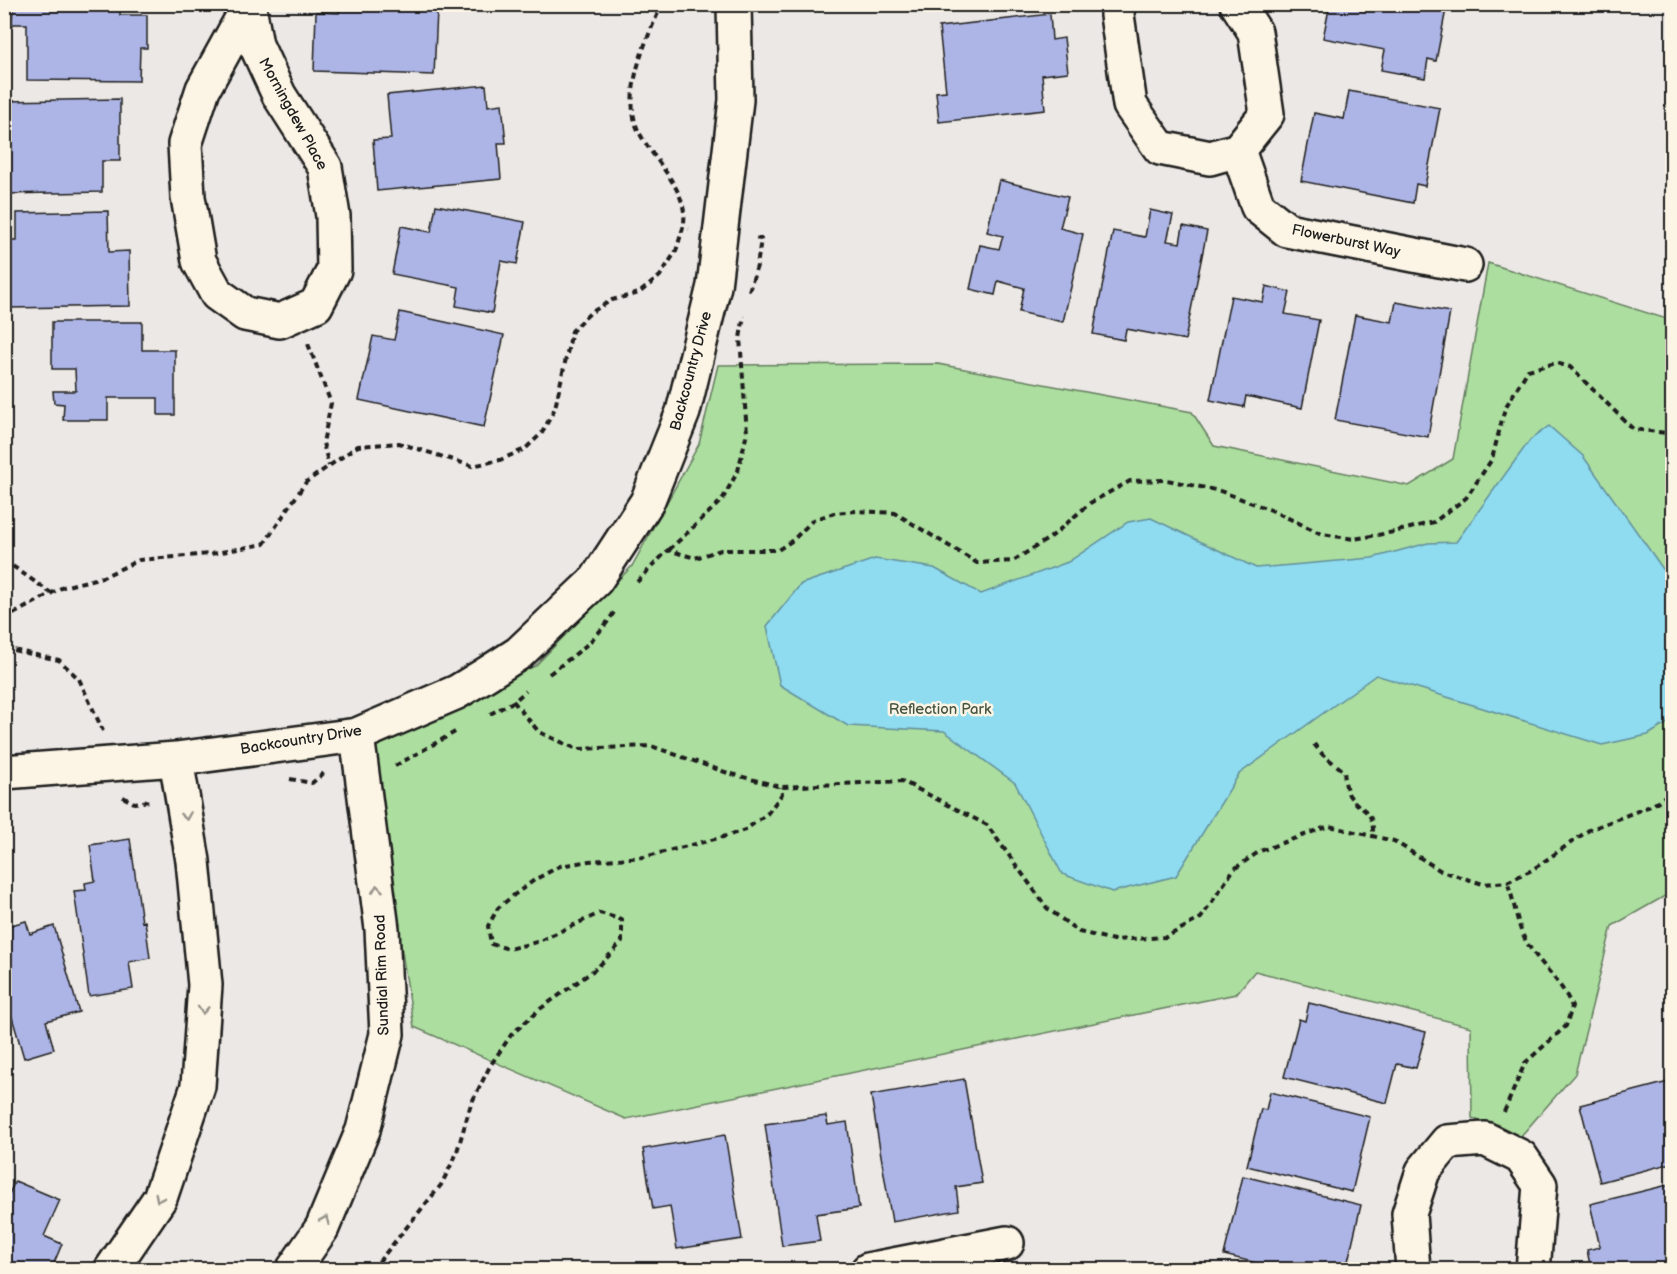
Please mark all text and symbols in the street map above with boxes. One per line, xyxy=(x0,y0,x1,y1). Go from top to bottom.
street label: Morningdew Place xyxy=(254,54,332,174)
street label: Flowerburst Way xyxy=(1290,220,1402,262)
street label: Backcountry Drive xyxy=(666,309,716,433)
park label: Reflection Park xyxy=(889,700,992,719)
street label: Backcountry Drive xyxy=(239,721,363,759)
one-way arrow xyxy=(179,811,192,821)
one-way arrow xyxy=(371,885,384,894)
street label: Sundial Rim Road xyxy=(370,914,394,1036)
one-way arrow xyxy=(197,1006,210,1015)
one-way arrow xyxy=(154,1192,166,1203)
one-way arrow xyxy=(317,1216,329,1227)

